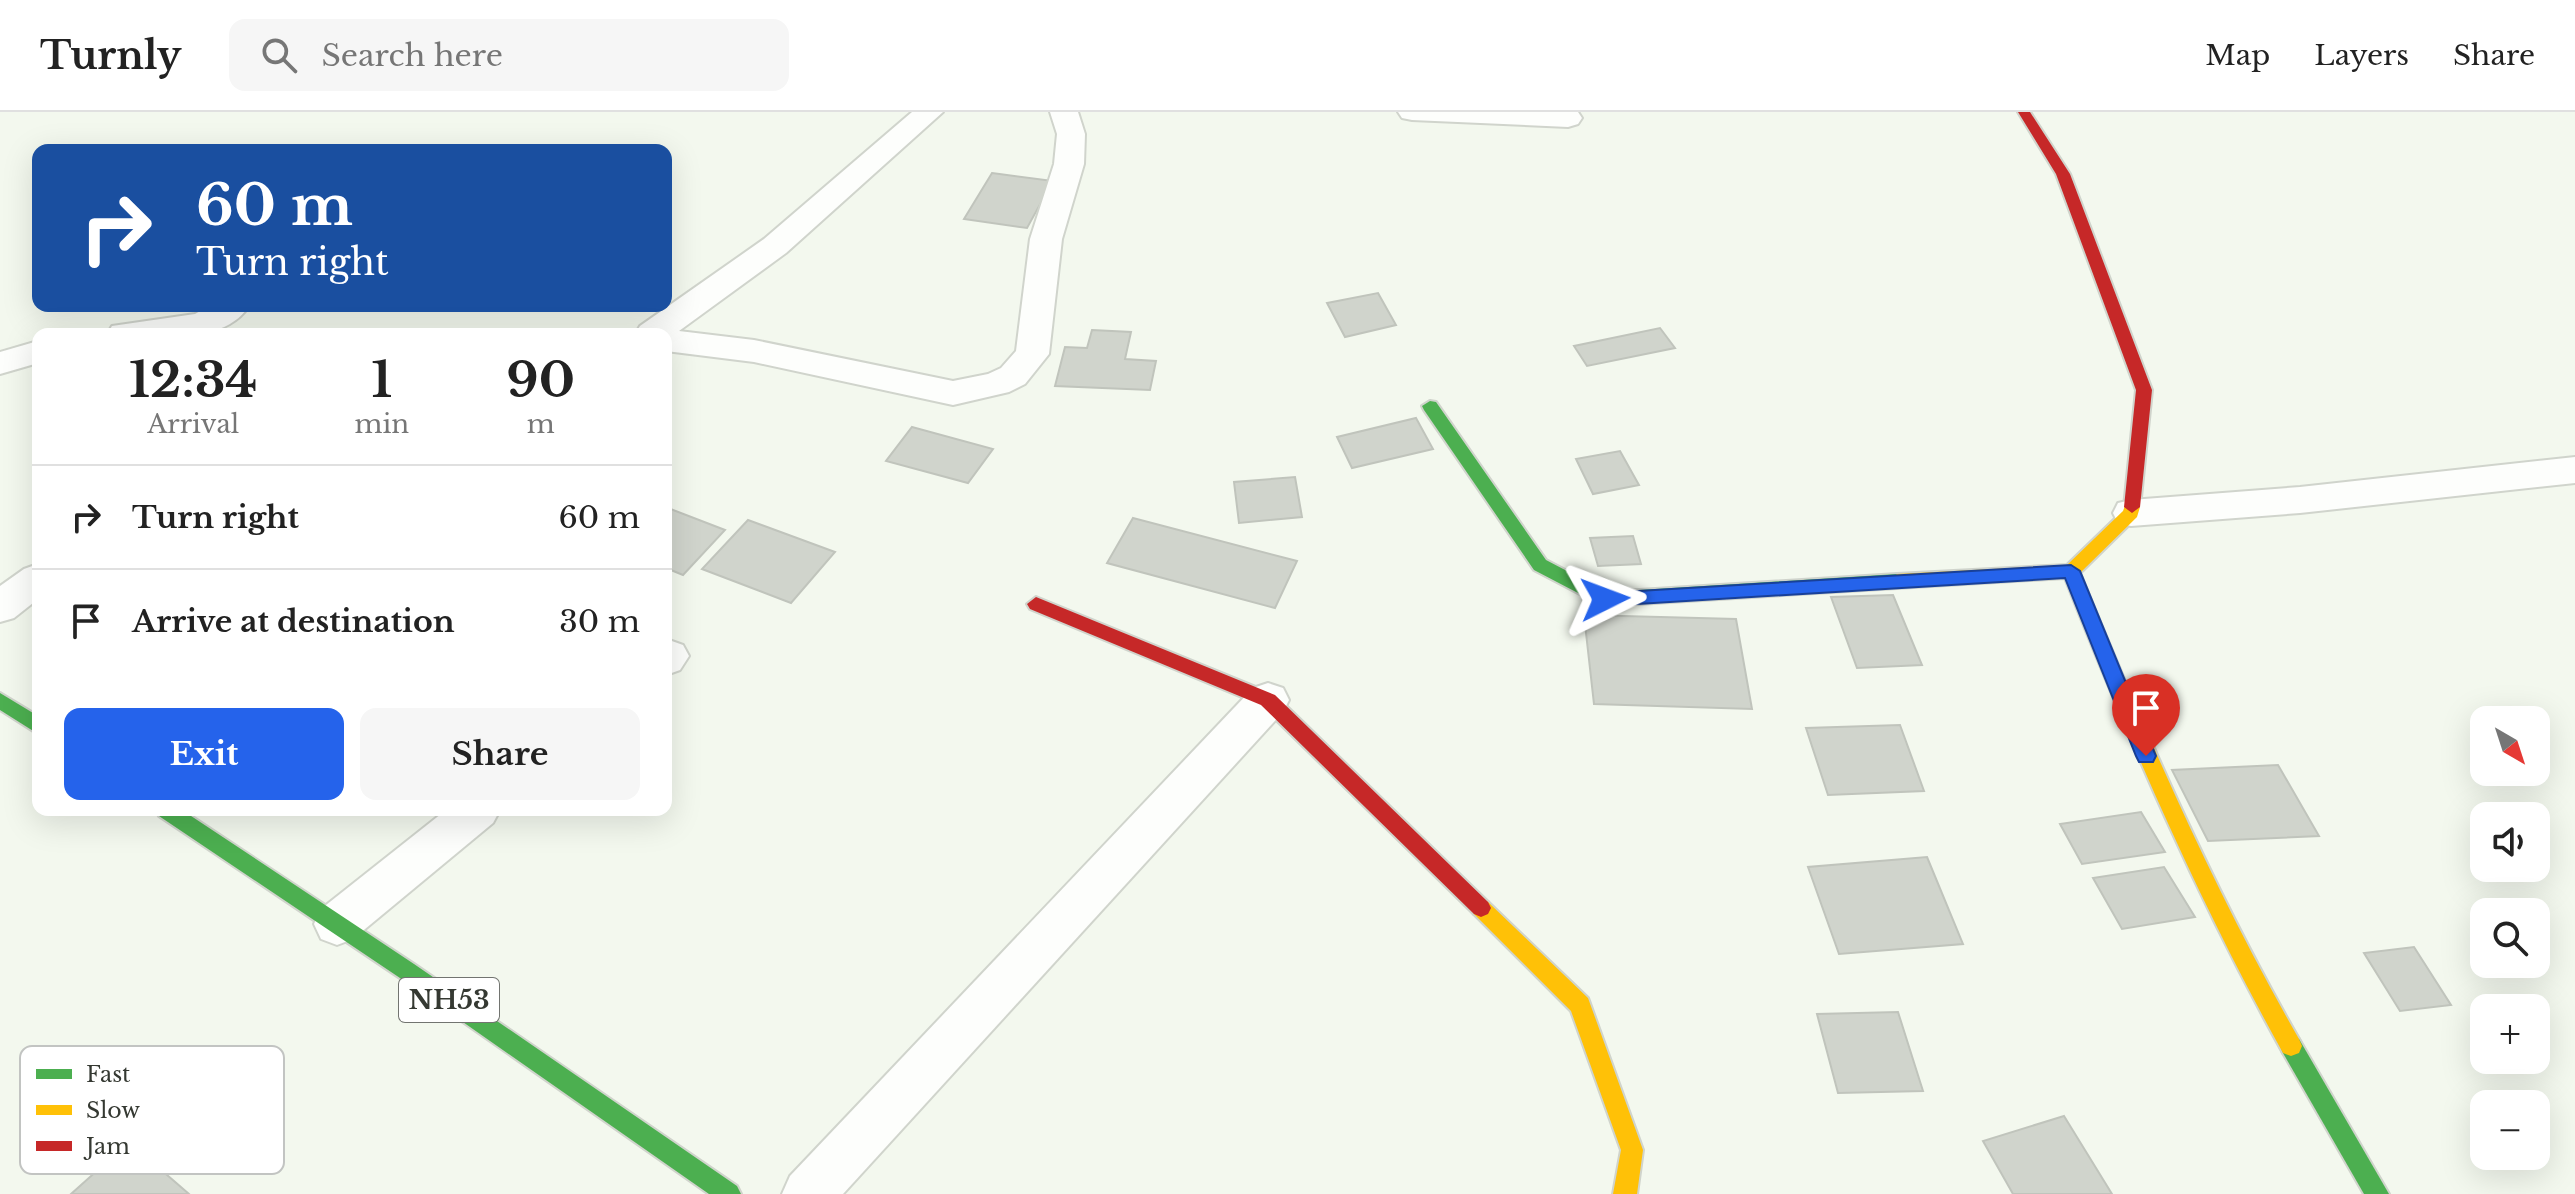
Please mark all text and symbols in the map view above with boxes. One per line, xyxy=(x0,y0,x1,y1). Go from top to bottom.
search box xyxy=(229,19,789,91)
text: Turnly xyxy=(40,32,181,79)
icon: search xyxy=(257,33,301,77)
text: Search here xyxy=(321,37,503,74)
text: Map xyxy=(2205,38,2270,73)
text: Layers xyxy=(2314,38,2409,73)
text: Share xyxy=(2453,38,2535,73)
text: 60 m xyxy=(196,171,353,240)
icon: right xyxy=(64,176,168,280)
text: Turn right xyxy=(196,240,389,285)
text: 12:34 xyxy=(129,350,257,410)
text: 1 xyxy=(371,350,392,410)
text: 90 xyxy=(506,350,575,410)
text: Arrival xyxy=(147,408,239,440)
text: min xyxy=(354,408,409,440)
text: m xyxy=(527,408,555,440)
icon: right xyxy=(64,495,108,539)
text: Turn right xyxy=(132,499,299,536)
text: 60 m xyxy=(558,499,640,536)
position arrow xyxy=(1563,557,1647,641)
icon: arrive xyxy=(64,599,108,643)
text: Arrive at destination xyxy=(132,603,455,640)
text: 30 m xyxy=(559,603,640,640)
pin xyxy=(2112,674,2180,756)
icon: arrive xyxy=(2124,686,2168,730)
north arrow xyxy=(2470,706,2550,786)
map controls xyxy=(2470,706,2550,1170)
button: Exit xyxy=(64,708,344,800)
button: Share xyxy=(360,708,640,800)
button: sound xyxy=(2470,802,2550,882)
button: search xyxy=(2470,898,2550,978)
road number: NH53 xyxy=(399,978,499,1022)
button: + xyxy=(2470,994,2550,1074)
legend xyxy=(20,1046,284,1174)
text: Fast xyxy=(86,1061,131,1088)
button: − xyxy=(2470,1090,2550,1170)
text: Slow xyxy=(86,1097,140,1124)
text: Jam xyxy=(83,1133,130,1160)

